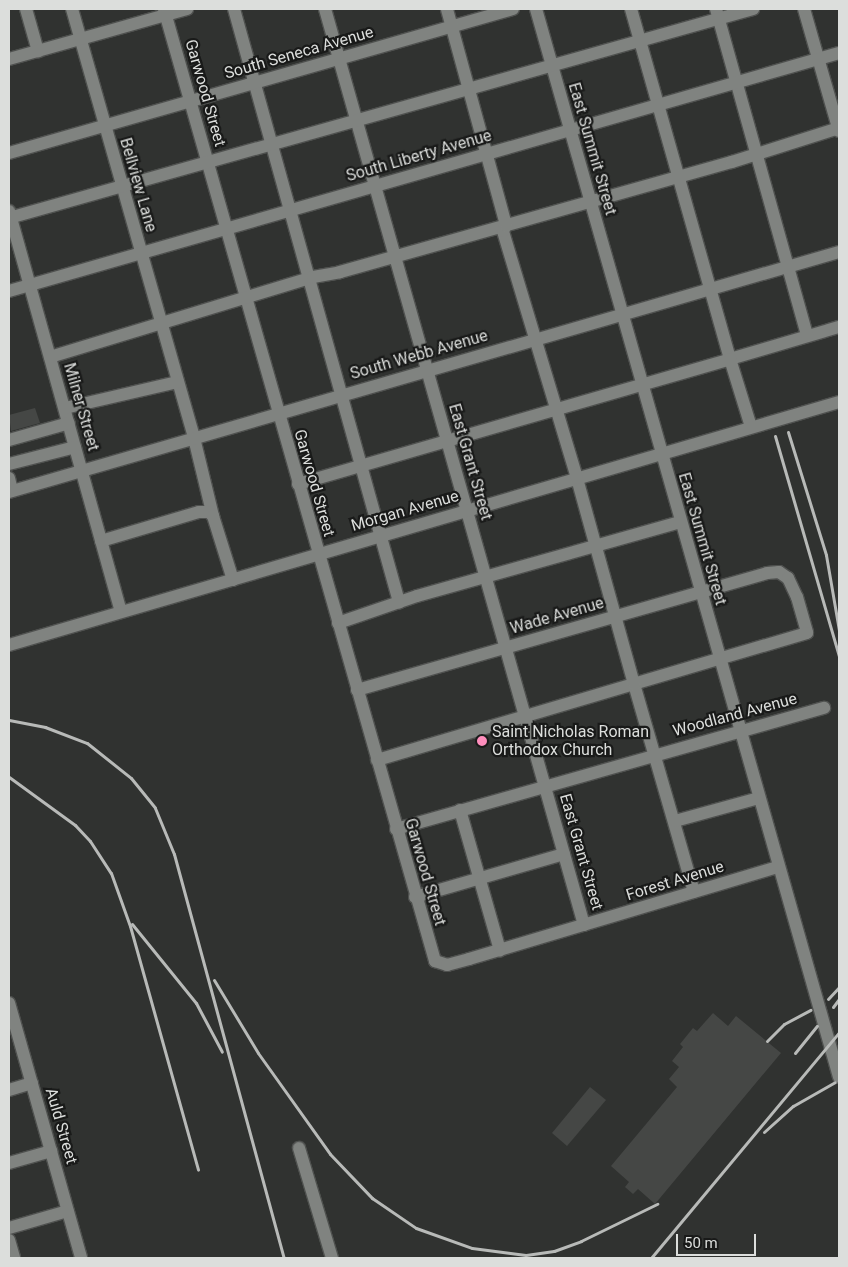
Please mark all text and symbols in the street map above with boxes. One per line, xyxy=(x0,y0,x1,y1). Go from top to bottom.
street label: South Seneca Avenue xyxy=(222,23,376,83)
street label: Garwood Street xyxy=(181,37,229,149)
street label: East Summit Street xyxy=(564,81,620,217)
street label: South Liberty Avenue xyxy=(344,126,494,186)
street label: Bellview Lane xyxy=(115,136,161,234)
street label: South Webb Avenue xyxy=(348,326,490,384)
street label: Milner Street xyxy=(59,361,103,453)
street label: East Grant Street xyxy=(444,402,496,522)
street label: Garwood Street xyxy=(290,427,338,539)
street label: East Summit Street xyxy=(674,471,730,607)
street label: Morgan Avenue xyxy=(349,486,461,536)
street label: Wade Avenue xyxy=(508,593,606,639)
street label: Woodland Avenue xyxy=(671,689,799,741)
place label: Saint Nicholas Roman Orthodox Church xyxy=(492,722,649,760)
marker: Saint Nicholas Roman Orthodox Church xyxy=(476,735,488,747)
street label: East Grant Street xyxy=(555,792,607,912)
street label: Garwood Street xyxy=(401,816,449,928)
street label: Forest Avenue xyxy=(624,857,726,905)
street label: Auld Street xyxy=(41,1086,81,1166)
scale bar xyxy=(678,1224,758,1256)
text: 50 m xyxy=(684,1234,718,1252)

